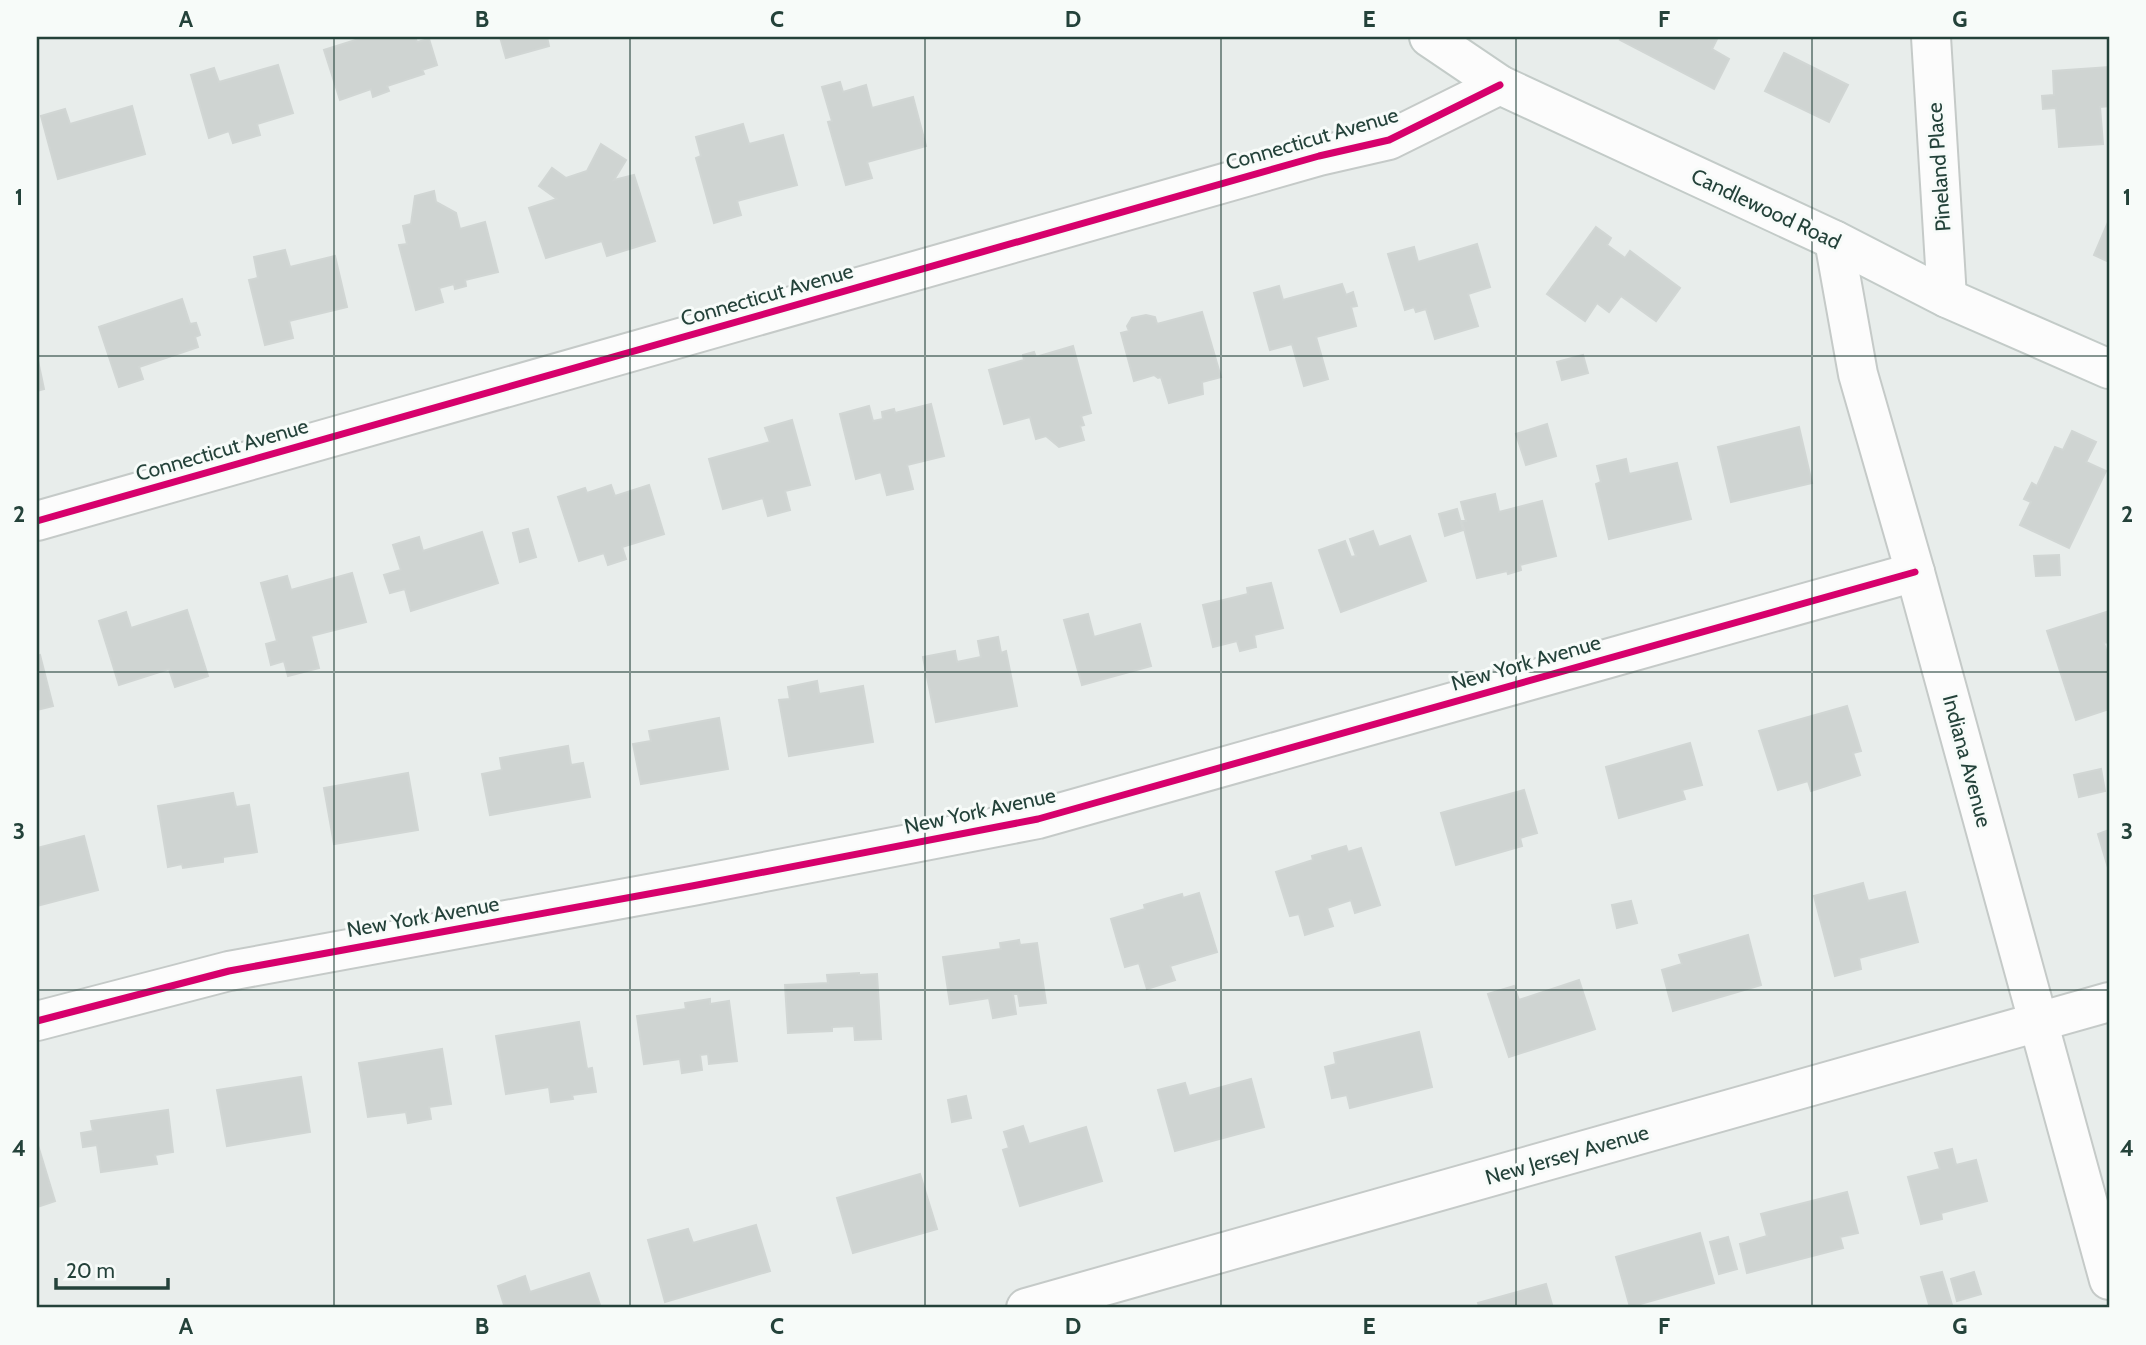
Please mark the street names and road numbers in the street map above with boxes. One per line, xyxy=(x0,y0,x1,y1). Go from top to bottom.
street label: Connecticut Avenue xyxy=(1223,102,1401,175)
street label: Pineland Place xyxy=(1922,102,1955,232)
street label: Candlewood Road xyxy=(1687,163,1845,254)
street label: Connecticut Avenue xyxy=(678,258,856,331)
street label: Connecticut Avenue xyxy=(133,413,311,486)
street label: New York Avenue xyxy=(1448,629,1604,696)
street label: Indiana Avenue xyxy=(1938,692,1997,830)
street label: New York Avenue xyxy=(902,782,1058,839)
street label: New York Avenue xyxy=(345,891,501,942)
street label: New Jersey Avenue xyxy=(1482,1119,1652,1190)

